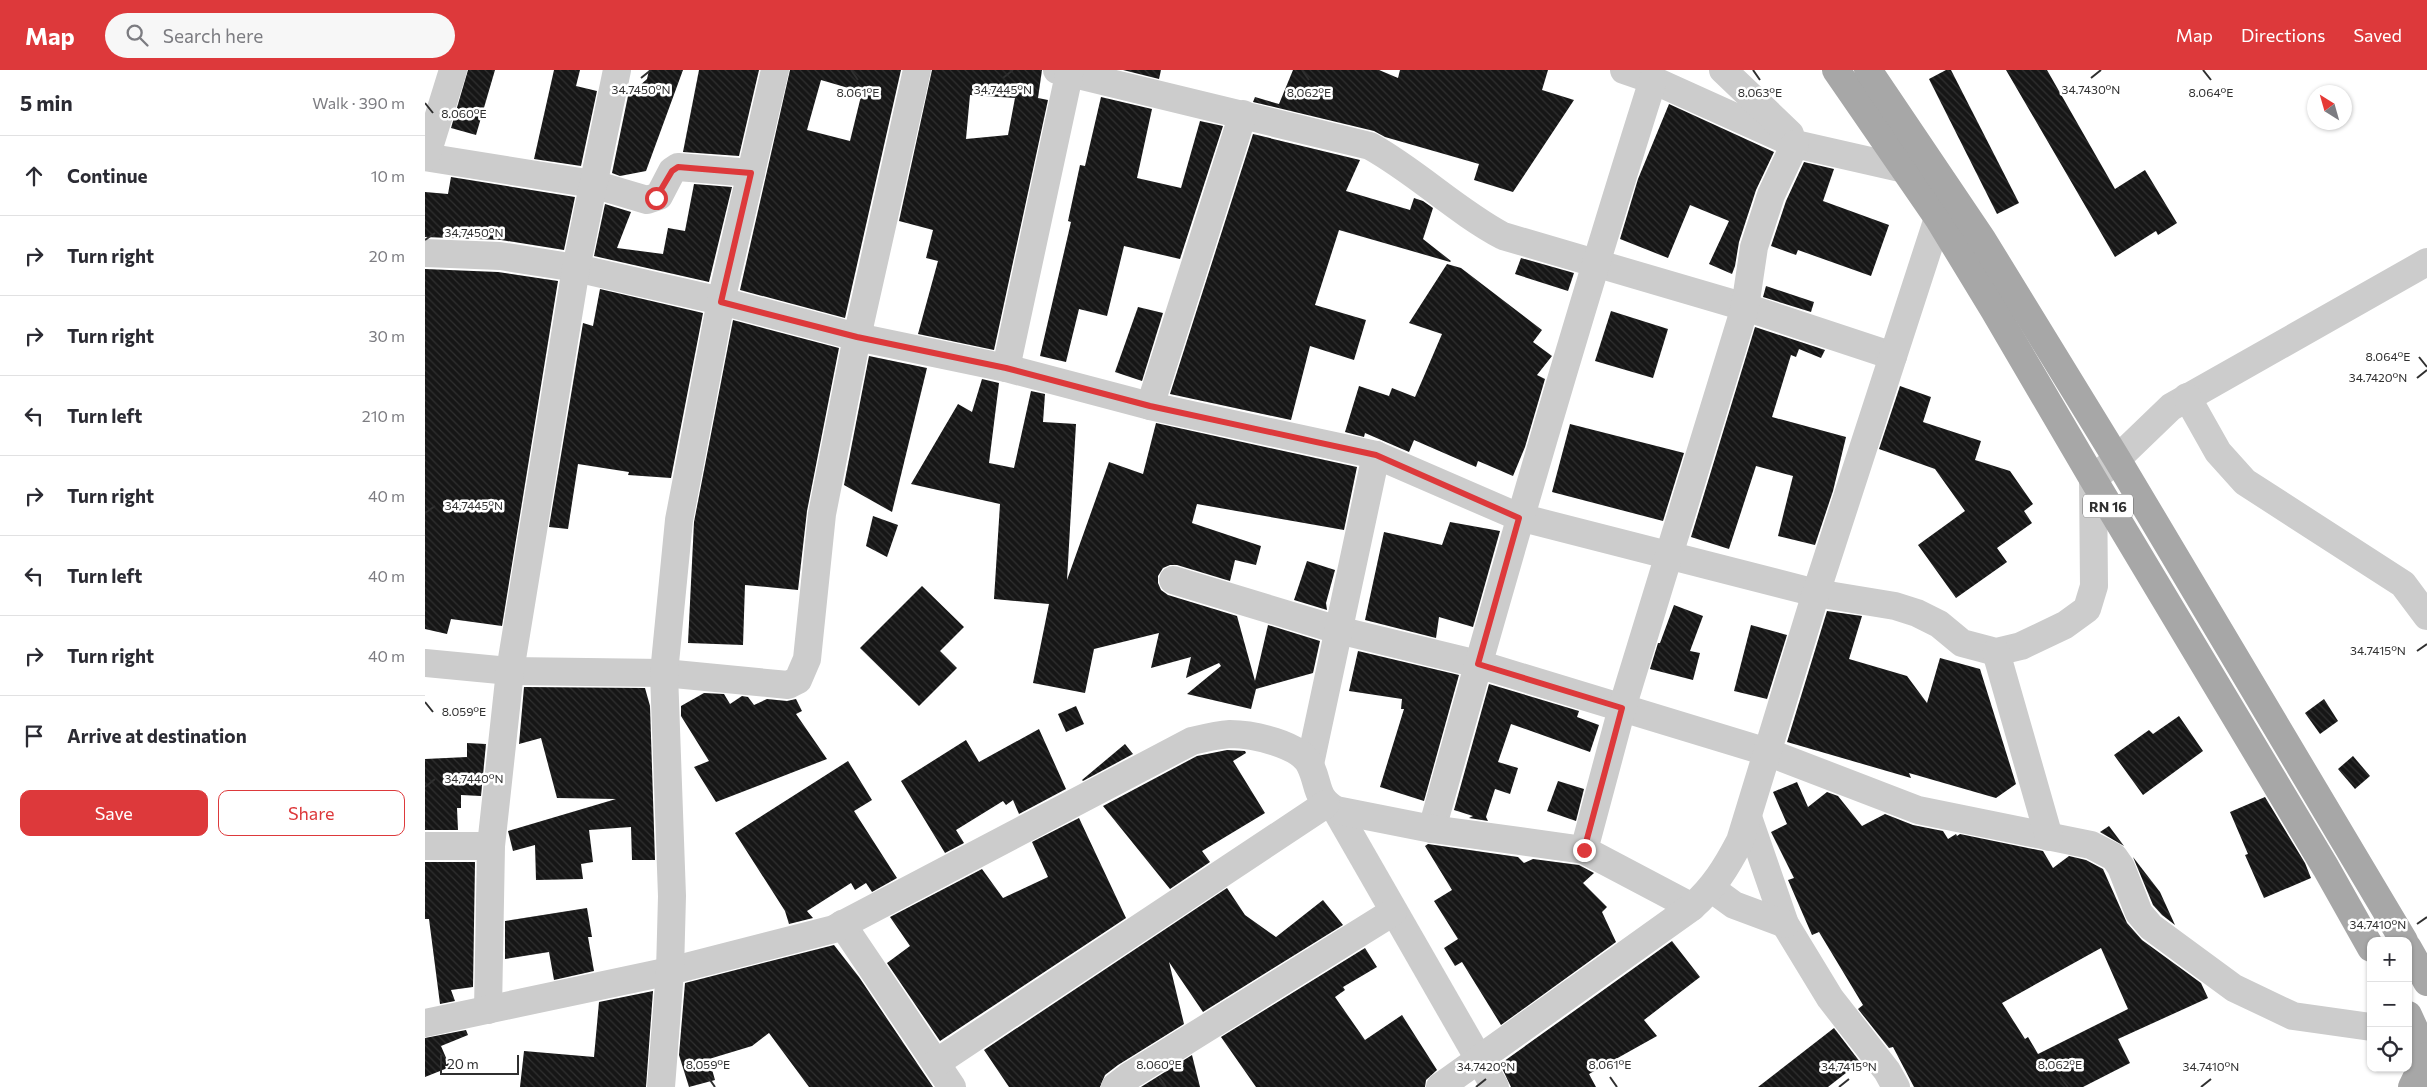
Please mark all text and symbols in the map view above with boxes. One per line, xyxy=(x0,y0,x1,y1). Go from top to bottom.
search box xyxy=(105,13,455,58)
text: Map xyxy=(25,21,75,50)
icon: search xyxy=(123,21,151,49)
text: Search here xyxy=(163,24,263,47)
text: Map xyxy=(2176,24,2213,46)
text: Directions xyxy=(2241,24,2325,46)
text: Saved xyxy=(2353,24,2402,46)
text: 34.7450°N xyxy=(612,82,670,96)
text: 34.7445°N xyxy=(974,82,1032,96)
text: 34.7430°N xyxy=(2062,82,2120,96)
text: 8.061°E xyxy=(837,85,879,99)
text: 8.062°E xyxy=(1287,85,1331,99)
text: 8.063°E xyxy=(1738,85,1782,99)
text: 8.064°E xyxy=(2189,85,2233,99)
north arrow xyxy=(2307,85,2352,130)
text: 5 min xyxy=(20,90,73,115)
text: Walk · 390 m xyxy=(312,93,405,112)
text: 8.060°E xyxy=(441,106,487,120)
icon: ahead xyxy=(20,162,48,190)
text: Continue xyxy=(67,164,147,187)
text: 10 m xyxy=(371,166,405,185)
route start xyxy=(645,187,668,210)
text: 34.7450°N xyxy=(445,225,503,239)
icon: right xyxy=(20,242,48,270)
text: Turn right xyxy=(67,244,154,267)
text: 20 m xyxy=(369,246,405,265)
icon: right xyxy=(20,322,48,350)
text: Turn right xyxy=(67,324,154,347)
text: 30 m xyxy=(368,326,405,345)
text: 8.064°E xyxy=(2366,349,2410,363)
text: 34.7420°N xyxy=(2349,370,2407,384)
icon: left xyxy=(20,402,48,430)
text: Turn left xyxy=(67,404,142,427)
text: 210 m xyxy=(362,406,405,425)
icon: right xyxy=(20,482,48,510)
text: Turn right xyxy=(67,484,154,507)
text: 40 m xyxy=(368,486,405,505)
road number: RN 16 xyxy=(2083,494,2133,518)
text: 34.7445°N xyxy=(445,498,503,512)
icon: left xyxy=(20,562,48,590)
text: Turn left xyxy=(67,564,142,587)
text: 40 m xyxy=(368,566,405,585)
icon: right xyxy=(20,642,48,670)
text: 34.7415°N xyxy=(2350,643,2406,657)
text: Turn right xyxy=(67,644,154,667)
text: 40 m xyxy=(368,646,405,665)
text: 8.059°E xyxy=(442,704,486,718)
icon: arrive xyxy=(20,722,48,750)
text: Arrive at destination xyxy=(67,724,247,747)
text: 34.7440°N xyxy=(444,771,504,785)
button: Save xyxy=(20,790,208,836)
button: Share xyxy=(218,790,405,836)
route end xyxy=(1573,839,1596,862)
text: 34.7410°N xyxy=(2350,917,2406,931)
map controls xyxy=(2367,937,2412,1072)
button: + xyxy=(2367,937,2412,982)
button: − xyxy=(2367,982,2412,1027)
button: locate xyxy=(2367,1027,2412,1072)
scale bar xyxy=(440,1052,519,1075)
text: 20 m xyxy=(447,1055,479,1072)
text: 8.059°E xyxy=(686,1057,730,1071)
text: 8.060°E xyxy=(1136,1057,1182,1071)
text: 8.061°E xyxy=(1589,1057,1631,1071)
text: 8.062°E xyxy=(2038,1057,2082,1071)
text: 34.7420°N xyxy=(1457,1059,1515,1073)
text: 34.7415°N xyxy=(1821,1059,1877,1073)
text: 34.7410°N xyxy=(2183,1059,2239,1073)

